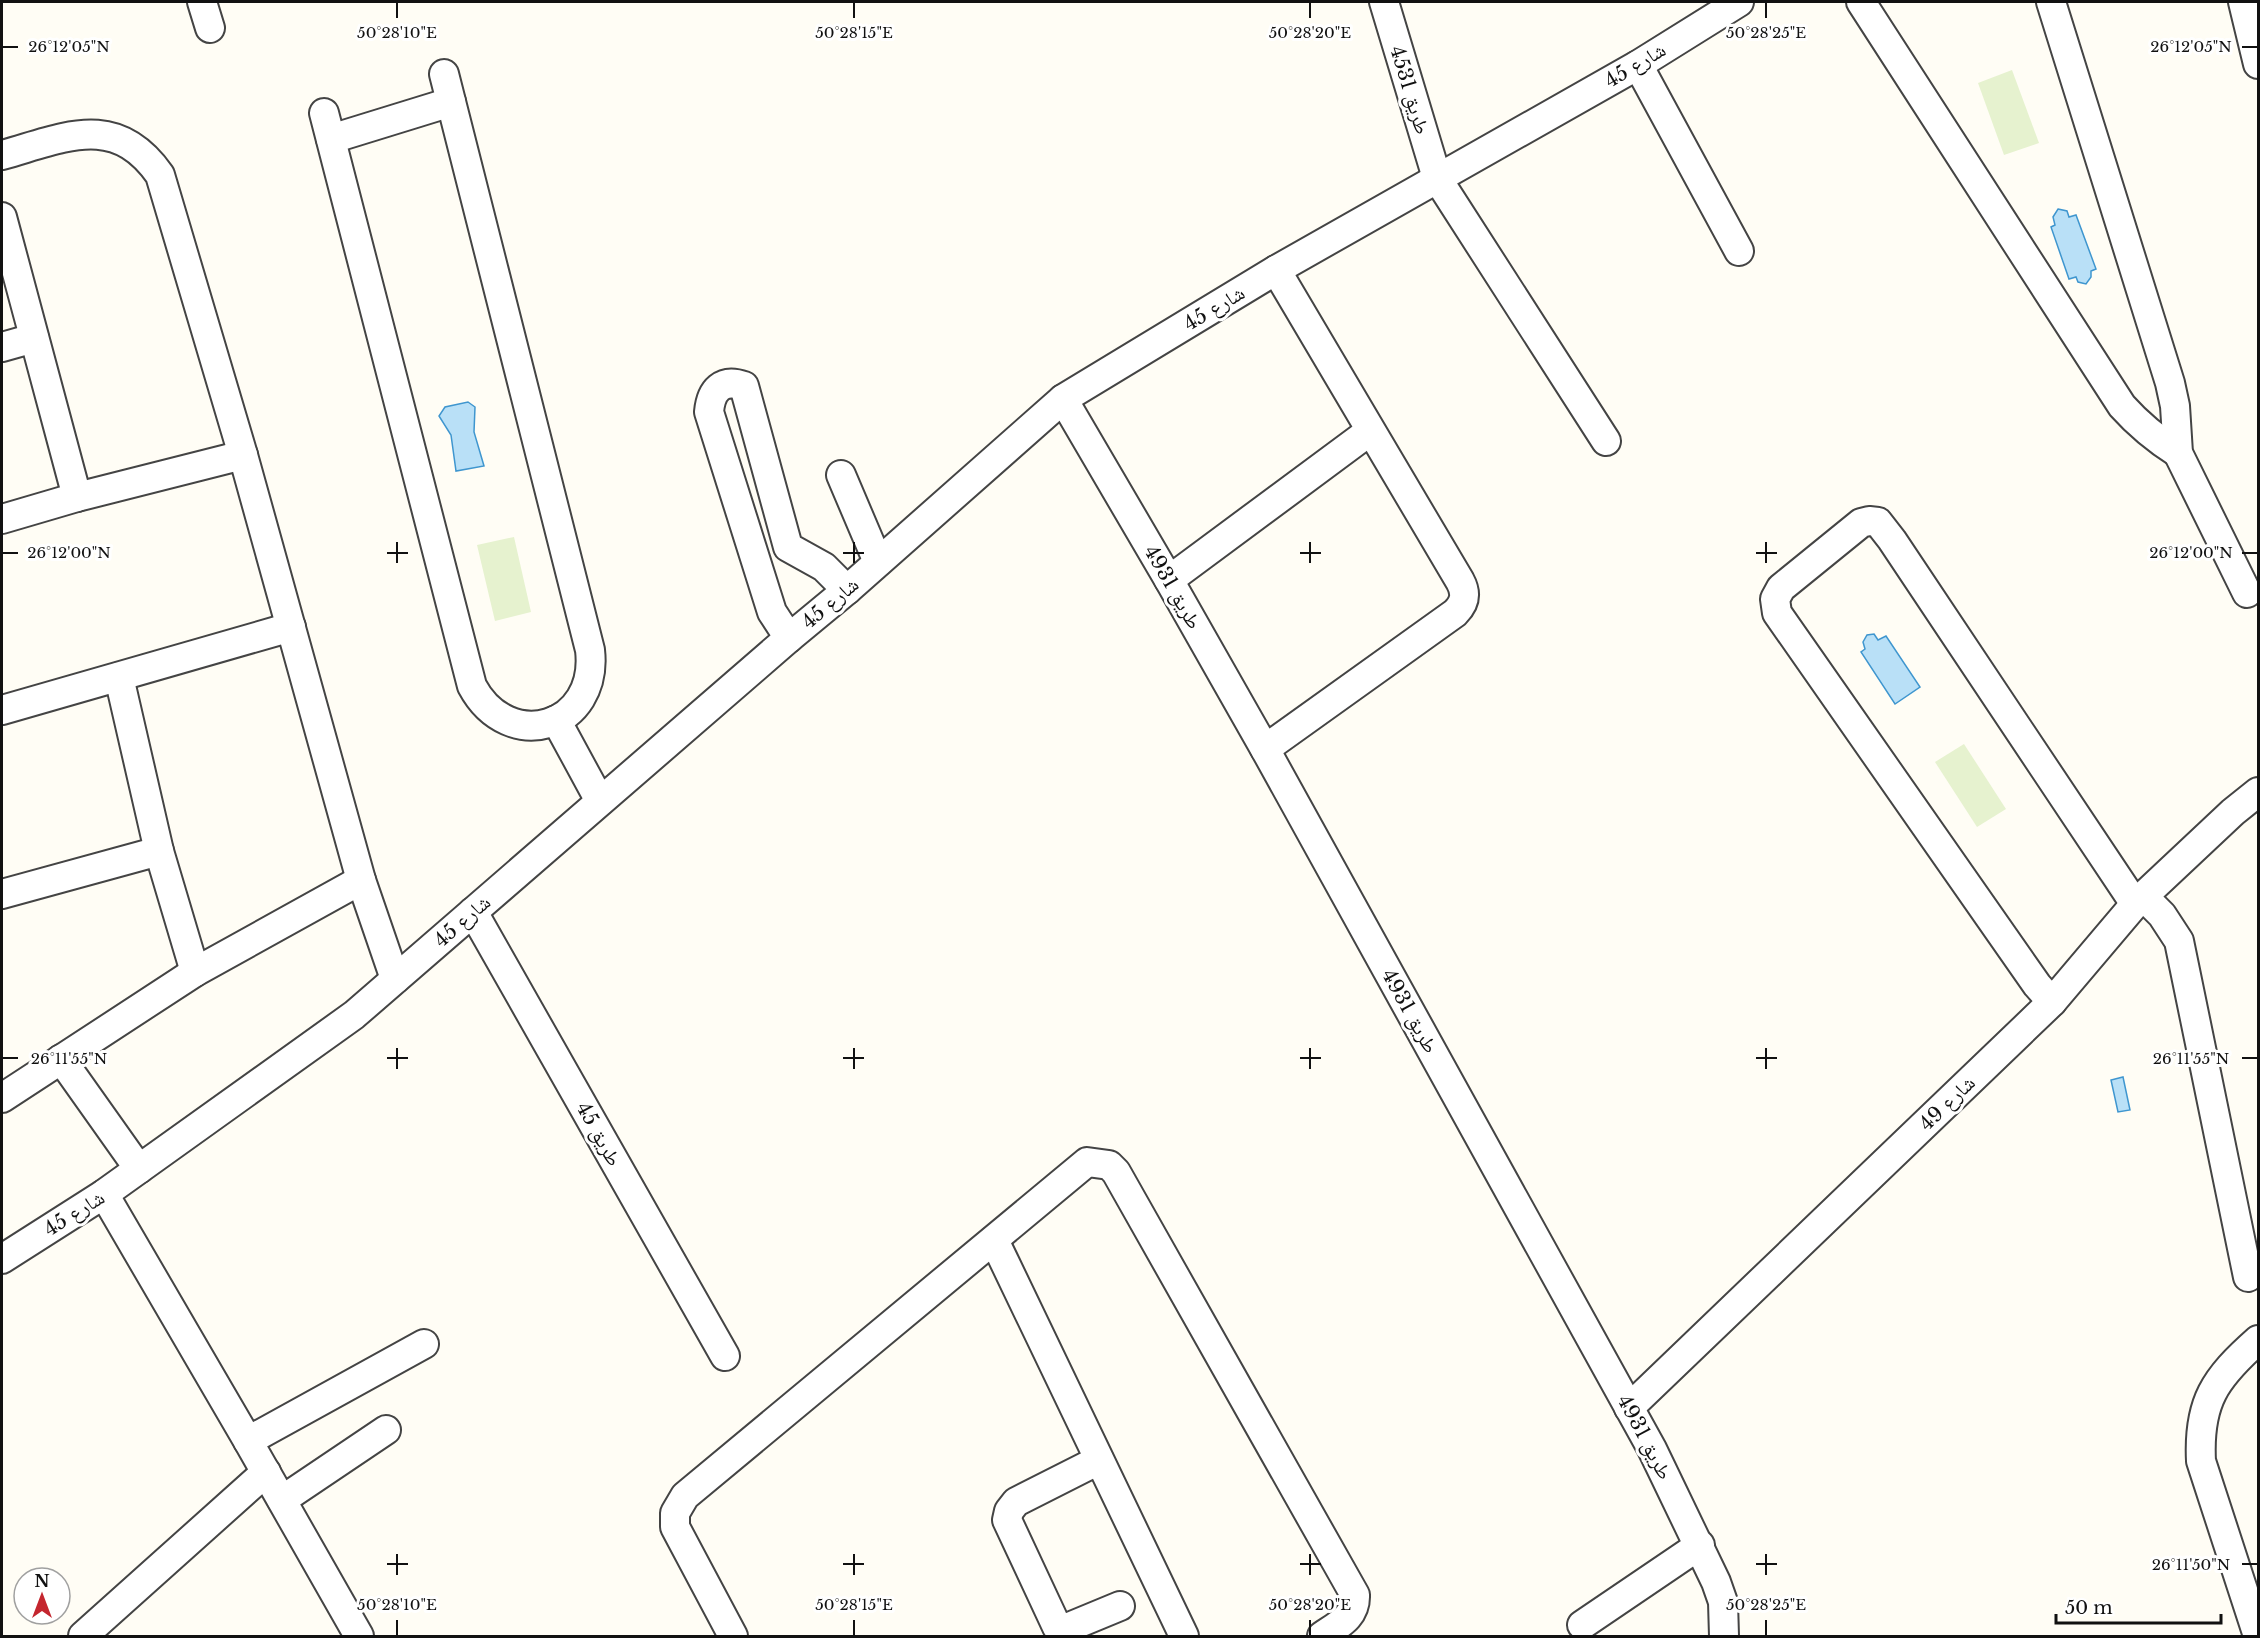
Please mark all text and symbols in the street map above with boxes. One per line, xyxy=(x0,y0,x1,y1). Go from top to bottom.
text: 50°28'10"E xyxy=(357,23,437,42)
text: 50°28'15"E xyxy=(815,23,893,42)
text: 50°28'20"E xyxy=(1269,23,1351,42)
text: 50°28'25"E xyxy=(1726,23,1806,42)
text: 26°12'05"N xyxy=(28,37,110,56)
text: 26°12'05"N xyxy=(2150,37,2232,56)
street label: شارع 45 xyxy=(1600,38,1670,93)
street label: طريق 4531 xyxy=(1385,43,1435,137)
street label: شارع 45 xyxy=(1179,281,1249,336)
street label: طريق 4931 xyxy=(1139,541,1207,633)
text: 26°12'00"N xyxy=(27,543,111,562)
text: 26°12'00"N xyxy=(2149,543,2233,562)
street label: شارع 45 xyxy=(797,572,864,634)
street label: شارع 45 xyxy=(429,890,496,953)
street label: طريق 4931 xyxy=(1377,965,1443,1057)
text: 26°11'55"N xyxy=(31,1049,107,1068)
text: 26°11'55"N xyxy=(2153,1049,2229,1068)
street label: شارع 49 xyxy=(1914,1071,1981,1136)
street label: طريق 45 xyxy=(572,1098,626,1170)
street label: شارع 45 xyxy=(39,1185,109,1242)
street label: طريق 4931 xyxy=(1613,1391,1677,1483)
text: 26°11'50"N xyxy=(2152,1555,2230,1574)
north arrow xyxy=(12,1566,72,1626)
text: N xyxy=(34,1571,50,1591)
scale bar xyxy=(2056,1587,2221,1625)
text: 50°28'10"E xyxy=(357,1595,437,1614)
text: 50°28'15"E xyxy=(815,1595,893,1614)
text: 50°28'20"E xyxy=(1269,1595,1351,1614)
text: 50°28'25"E xyxy=(1726,1595,1806,1614)
text: 50 m xyxy=(2065,1597,2113,1619)

